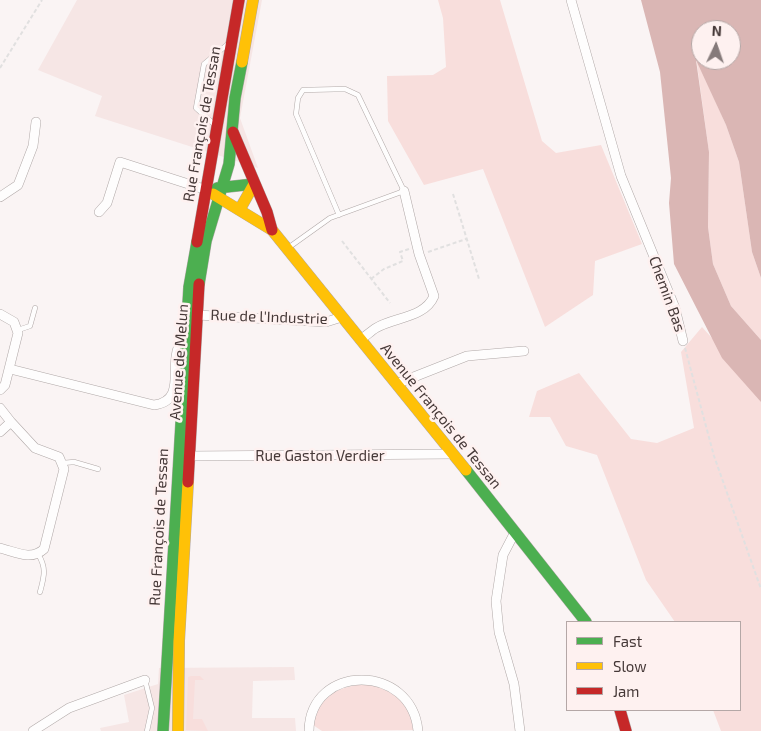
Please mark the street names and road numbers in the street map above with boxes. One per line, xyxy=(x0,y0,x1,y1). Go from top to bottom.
street label: Rue François de Tessan xyxy=(179,45,225,203)
street label: Chemin Bas xyxy=(645,254,689,334)
street label: Avenue de Melun xyxy=(166,303,192,421)
street label: Rue de l'Industrie xyxy=(210,306,328,328)
street label: Avenue François de Tessan xyxy=(377,340,505,492)
street label: Rue Gaston Verdier xyxy=(255,447,385,465)
street label: Rue François de Tessan xyxy=(146,448,172,606)

